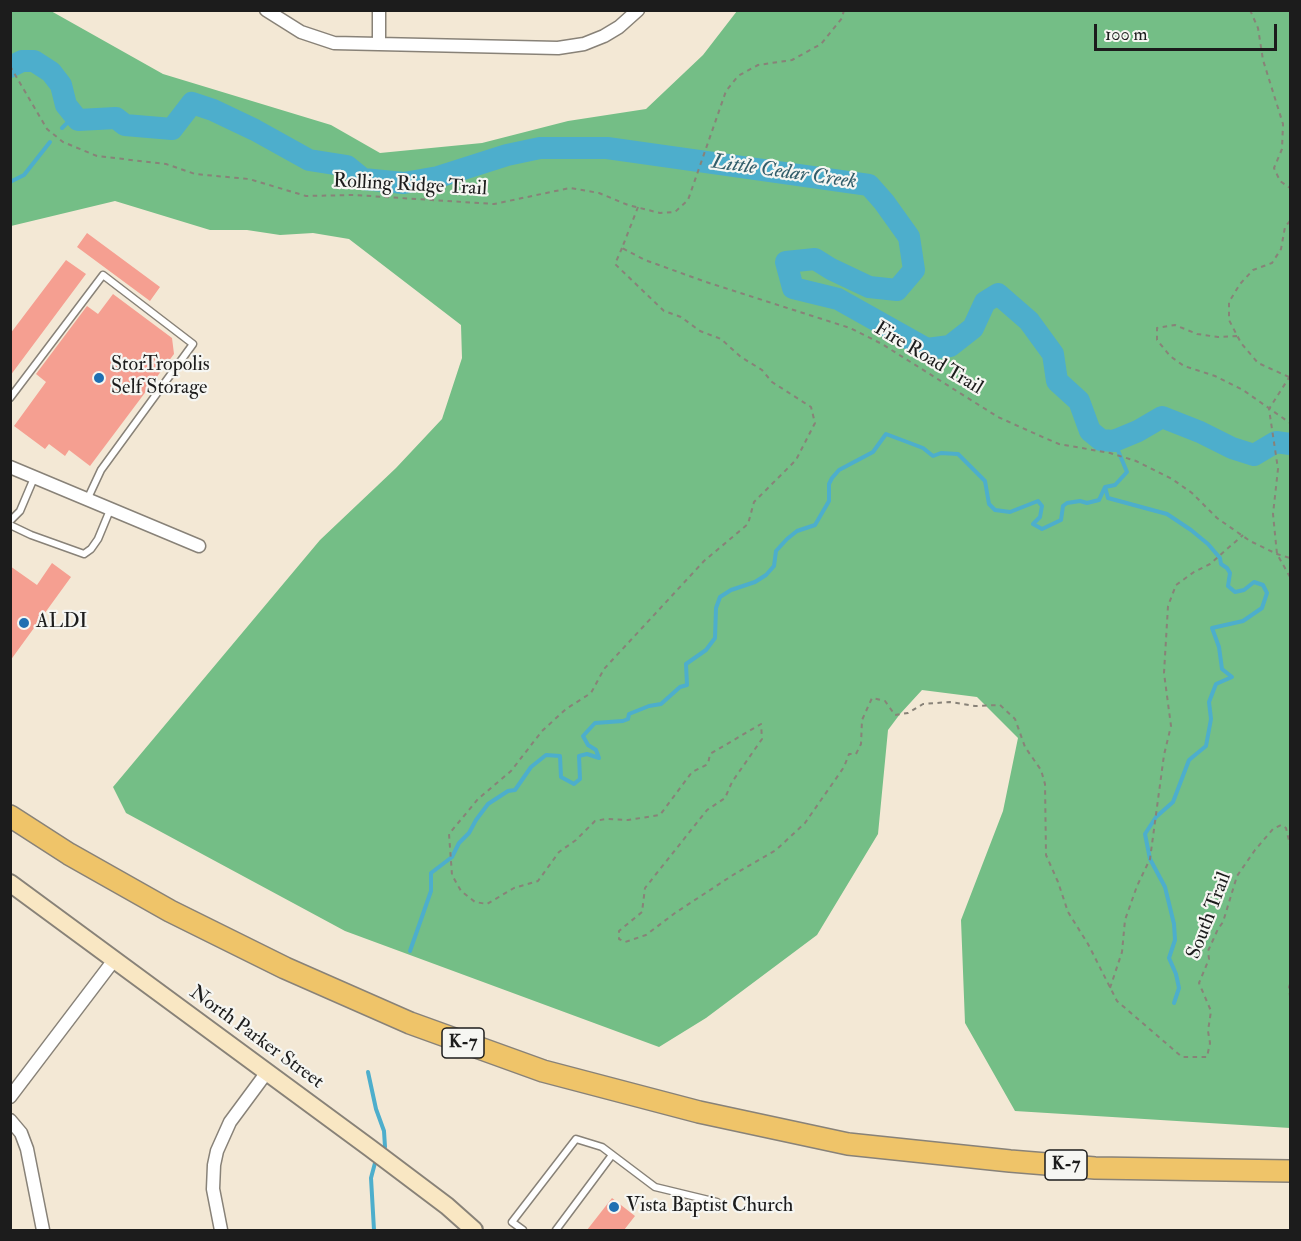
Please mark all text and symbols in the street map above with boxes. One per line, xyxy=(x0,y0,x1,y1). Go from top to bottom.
scale bar xyxy=(1097,12,1280,50)
text: 100 m xyxy=(1105,23,1148,46)
water label: Little Cedar Creek xyxy=(710,150,858,196)
street label: Rolling Ridge Trail xyxy=(332,170,488,202)
street label: Fire Road Trail xyxy=(869,317,987,401)
place label: StorTropolis Self Storage xyxy=(111,354,210,401)
marker: StorTropolis Self Storage xyxy=(92,371,106,385)
place label: ALDI xyxy=(36,611,87,635)
marker: ALDI xyxy=(17,616,31,630)
street label: South Trail xyxy=(1182,869,1238,963)
street label: North Parker Street xyxy=(184,981,328,1095)
road number: K-7 xyxy=(442,1028,484,1058)
road number: K-7 xyxy=(1045,1150,1087,1180)
place label: Vista Baptist Church xyxy=(626,1195,793,1219)
marker: Vista Baptist Church xyxy=(607,1200,621,1214)

